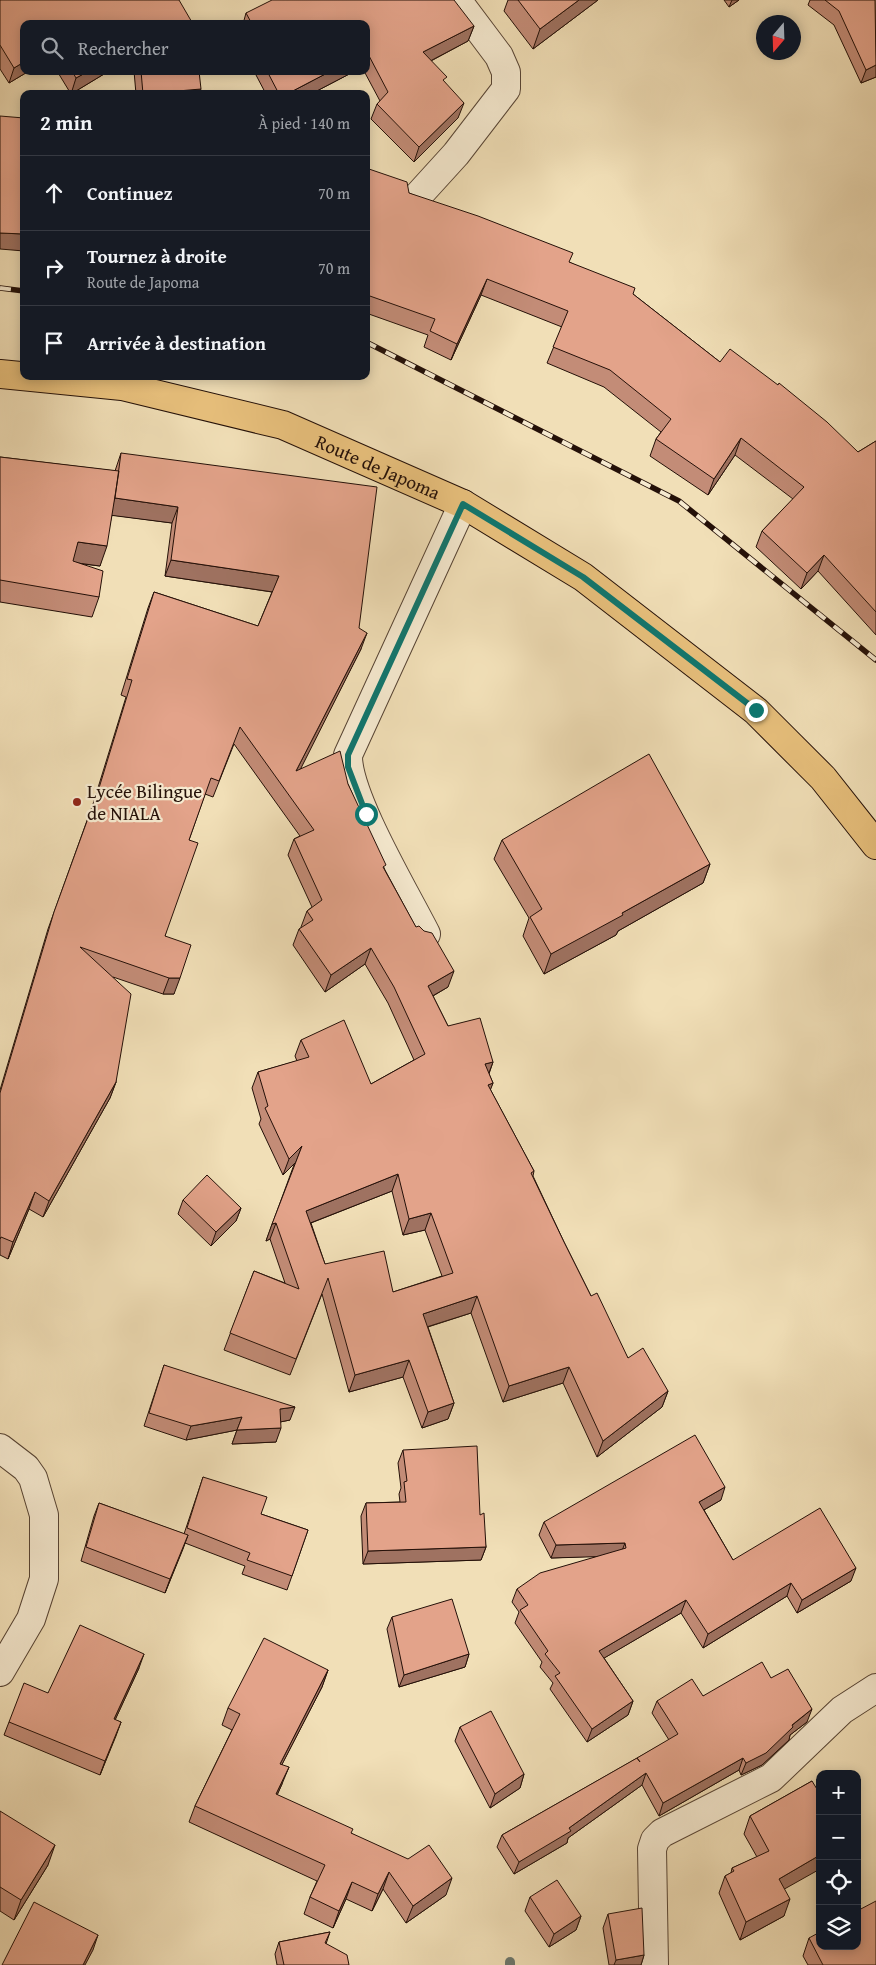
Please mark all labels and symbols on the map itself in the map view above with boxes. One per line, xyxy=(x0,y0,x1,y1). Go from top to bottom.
north arrow xyxy=(756,15,801,60)
street label: Route de Japoma xyxy=(311,427,445,506)
route end xyxy=(745,699,768,722)
place label: Lycée Bilingue de NIALA xyxy=(87,777,202,827)
marker: Lycée Bilingue de NIALA xyxy=(71,796,83,808)
route start xyxy=(355,803,378,826)

